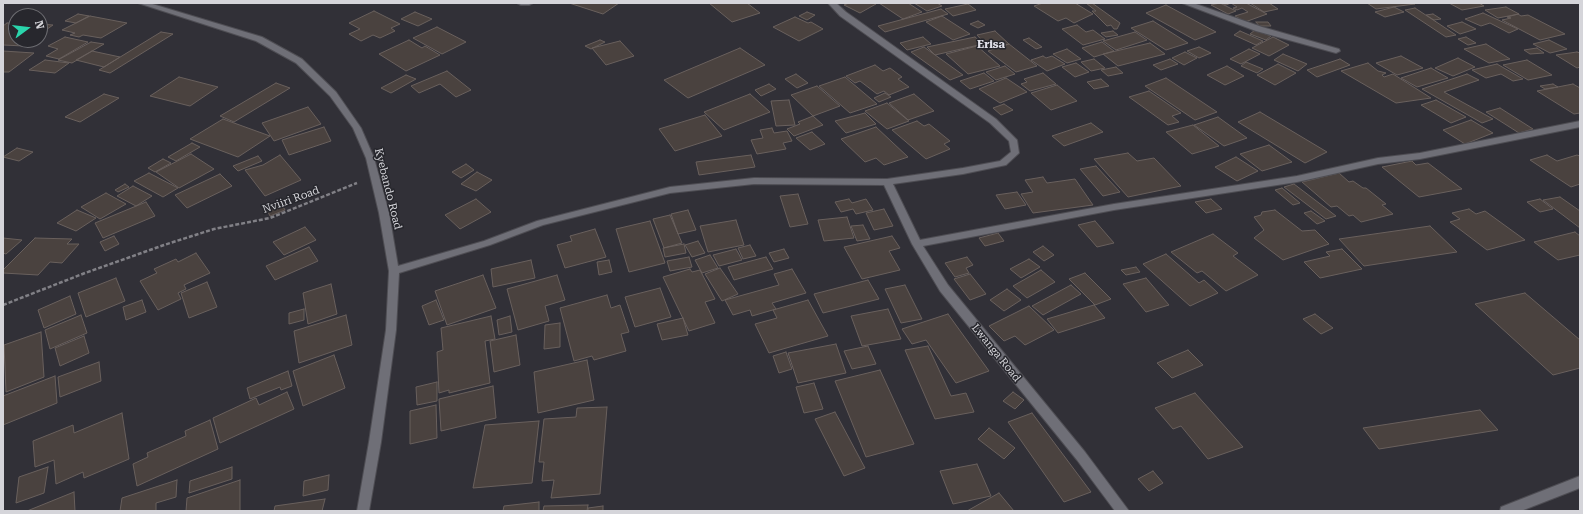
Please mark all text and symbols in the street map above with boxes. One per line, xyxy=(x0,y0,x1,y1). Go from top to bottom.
north arrow xyxy=(8,8,48,48)
text: N xyxy=(32,19,46,31)
district label: Erisa xyxy=(977,38,1005,52)
street label: Kyebando Road xyxy=(372,147,404,231)
street label: Nviiri Road xyxy=(261,184,321,216)
street label: Lwanga Road xyxy=(969,321,1023,385)

